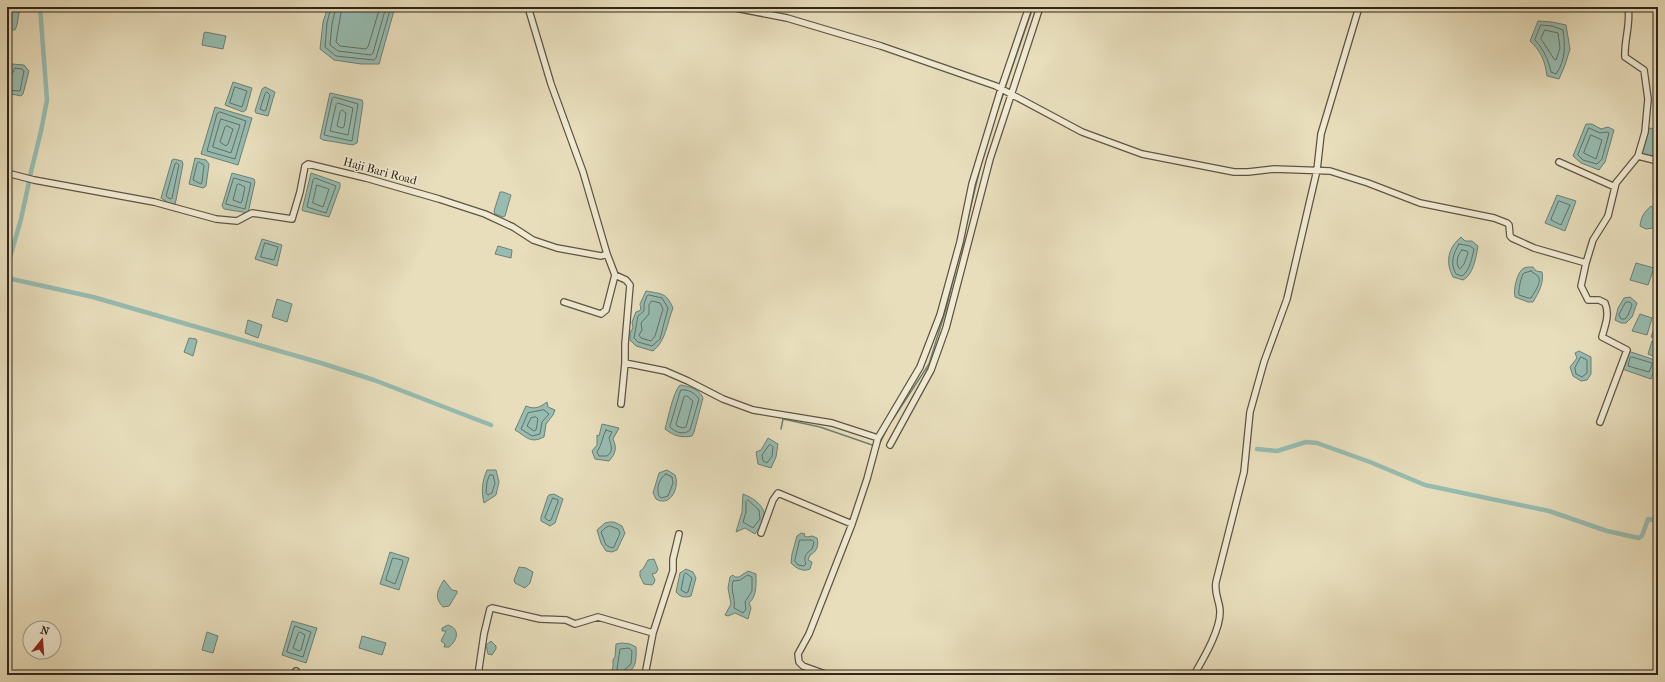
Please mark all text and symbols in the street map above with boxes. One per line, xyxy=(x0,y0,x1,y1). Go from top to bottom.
street label: Haji Bari Road xyxy=(342,154,419,188)
north arrow xyxy=(22,620,62,660)
text: N xyxy=(39,623,51,639)

